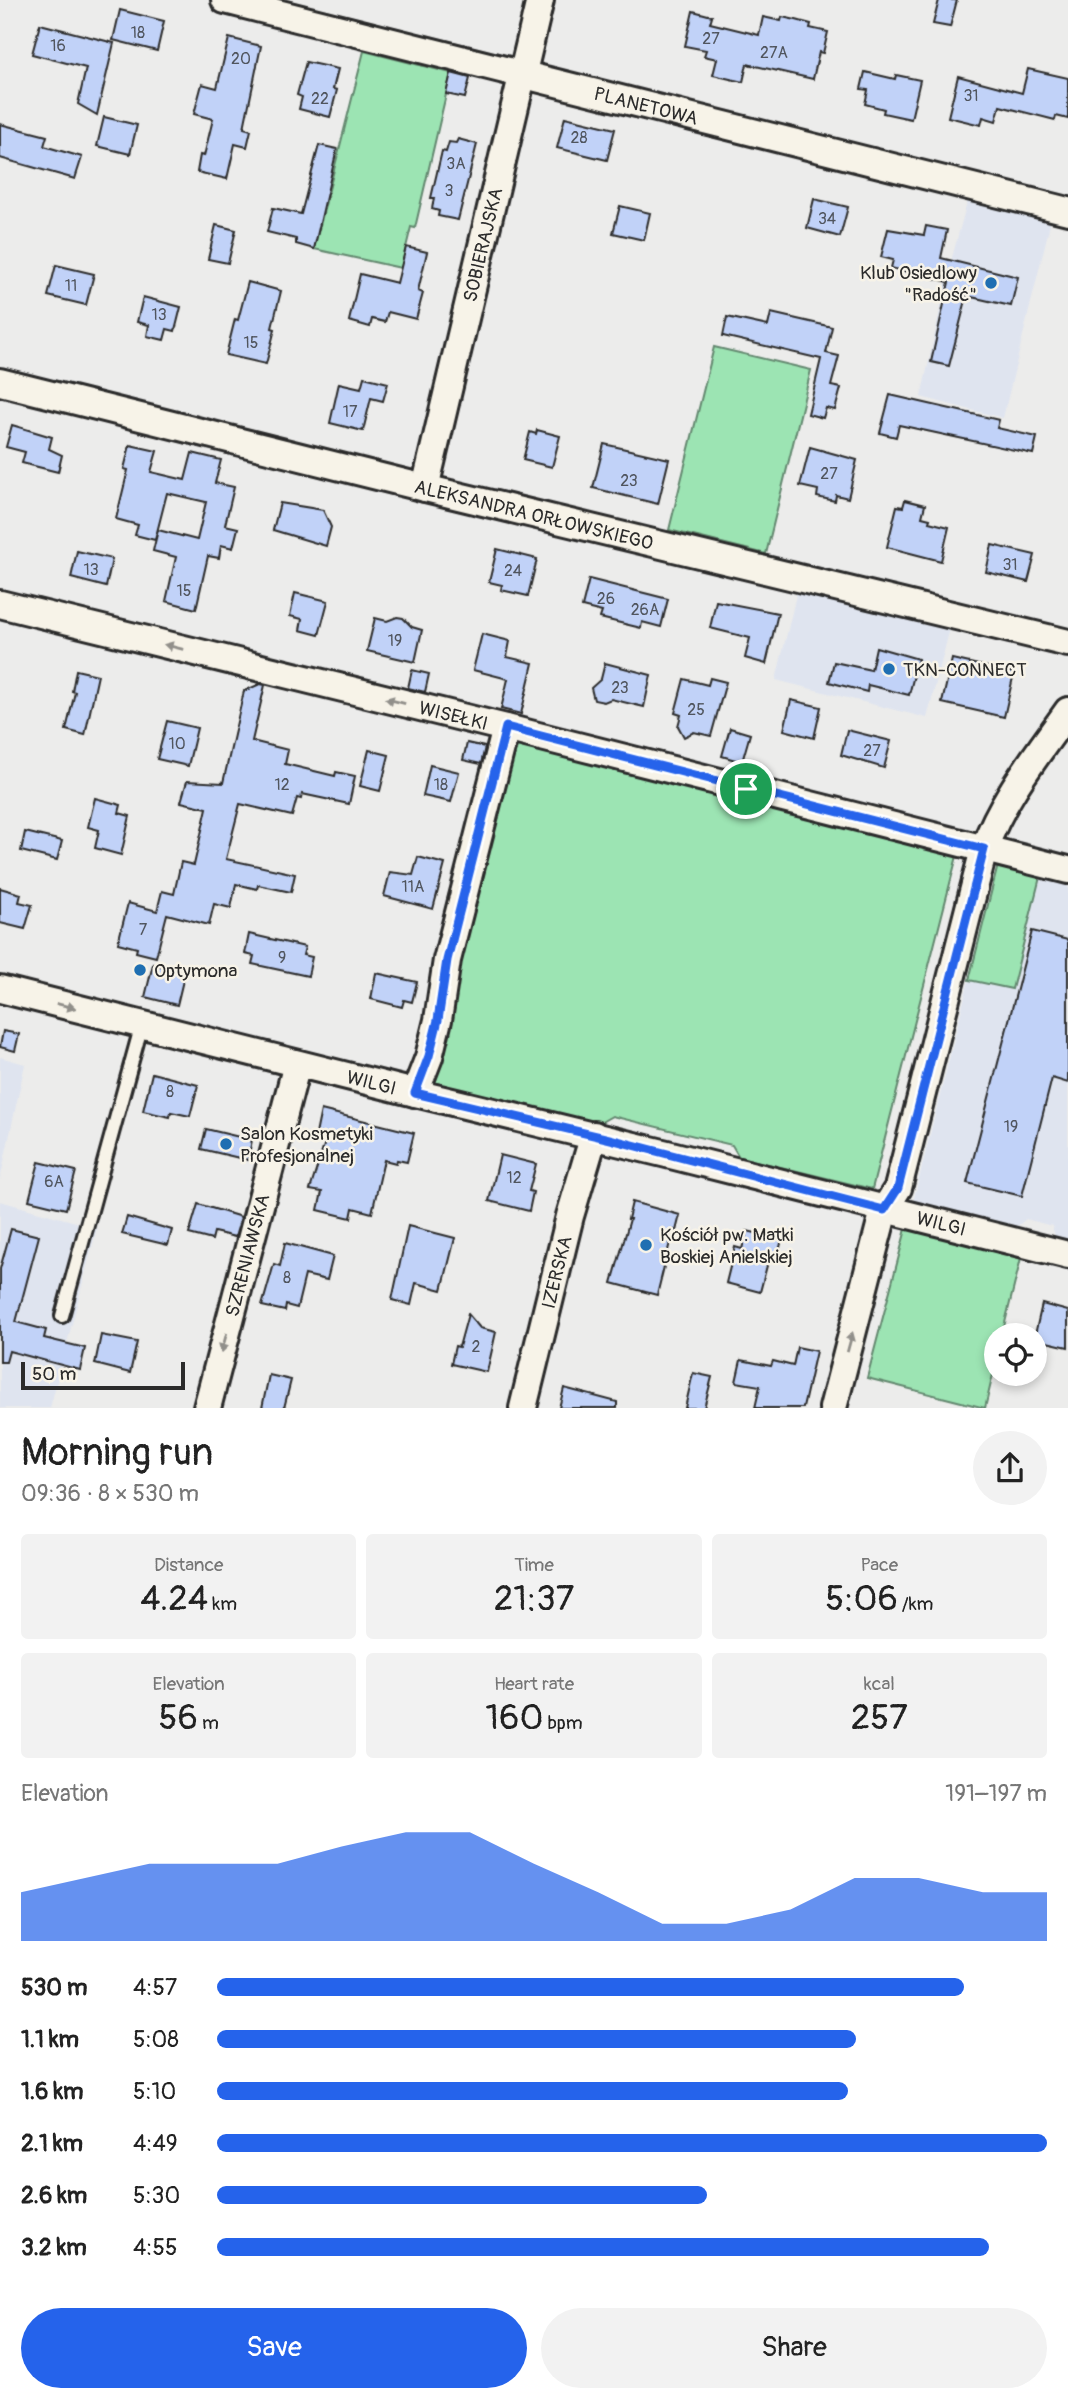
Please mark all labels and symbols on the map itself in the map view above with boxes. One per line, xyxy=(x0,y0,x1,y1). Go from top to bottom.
house number: 18 xyxy=(131,23,145,43)
house number: 27 xyxy=(702,29,720,49)
house number: 16 xyxy=(50,36,66,56)
house number: 27A xyxy=(760,43,788,63)
house number: 20 xyxy=(231,49,251,69)
street label: PLANETOWA xyxy=(591,82,700,131)
house number: 31 xyxy=(963,86,979,106)
house number: 22 xyxy=(311,89,329,109)
house number: 28 xyxy=(570,128,588,148)
house number: 3A xyxy=(446,154,466,174)
house number: 3 xyxy=(445,181,454,201)
street label: SOBIERAJSKA xyxy=(458,185,508,304)
house number: 34 xyxy=(818,209,836,229)
place label: Klub Osiedlowy "Radość" xyxy=(860,261,977,307)
marker: Klub Osiedlowy "Radość" xyxy=(983,275,999,291)
house number: 11 xyxy=(65,276,77,296)
house number: 13 xyxy=(151,305,167,325)
house number: 15 xyxy=(244,333,258,353)
house number: 17 xyxy=(343,402,358,422)
house number: 27 xyxy=(820,464,838,484)
house number: 23 xyxy=(620,471,638,491)
street label: ALEKSANDRA ORŁOWSKIEGO xyxy=(412,475,655,556)
house number: 31 xyxy=(1002,555,1018,575)
house number: 13 xyxy=(83,560,99,580)
house number: 24 xyxy=(504,561,522,581)
house number: 15 xyxy=(177,581,191,601)
house number: 26 xyxy=(597,589,615,609)
house number: 26A xyxy=(631,600,659,620)
house number: 19 xyxy=(388,631,402,651)
one-way arrow xyxy=(163,641,185,652)
place label: TKN-CONNECT xyxy=(903,658,1027,682)
marker: TKN-CONNECT xyxy=(881,661,897,677)
house number: 23 xyxy=(611,678,629,698)
one-way arrow xyxy=(384,695,406,706)
street label: WISEŁKI xyxy=(416,696,490,736)
house number: 25 xyxy=(687,700,705,720)
house number: 10 xyxy=(168,734,186,754)
house number: 27 xyxy=(863,741,881,761)
pin xyxy=(716,759,776,819)
house number: 12 xyxy=(274,775,290,795)
house number: 18 xyxy=(434,775,448,795)
house number: 11A xyxy=(402,877,424,897)
house number: 7 xyxy=(139,920,148,940)
house number: 9 xyxy=(278,948,286,968)
place label: Optymona xyxy=(154,959,237,983)
marker: Optymona xyxy=(132,962,148,978)
one-way arrow xyxy=(55,1000,77,1011)
street label: WILGI xyxy=(344,1065,399,1101)
house number: 8 xyxy=(166,1082,174,1102)
house number: 19 xyxy=(1004,1117,1018,1137)
place label: Salon Kosmetyki Profesjonalnej xyxy=(240,1122,373,1168)
marker: Salon Kosmetyki Profesjonalnej xyxy=(218,1136,234,1152)
house number: 12 xyxy=(506,1168,522,1188)
house number: 6A xyxy=(44,1172,64,1192)
street label: SZRENIAWSKA xyxy=(220,1191,275,1319)
street label: WILGI xyxy=(914,1206,968,1242)
place label: Kościół pw. Matki Boskiej Anielskiej xyxy=(660,1223,793,1269)
street label: IZERSKA xyxy=(537,1233,578,1311)
marker: Kościół pw. Matki Boskiej Anielskiej xyxy=(638,1237,654,1253)
house number: 8 xyxy=(283,1268,291,1288)
one-way arrow xyxy=(845,1331,856,1353)
one-way arrow xyxy=(218,1333,228,1354)
house number: 2 xyxy=(472,1337,481,1357)
scale bar xyxy=(21,1359,186,1391)

